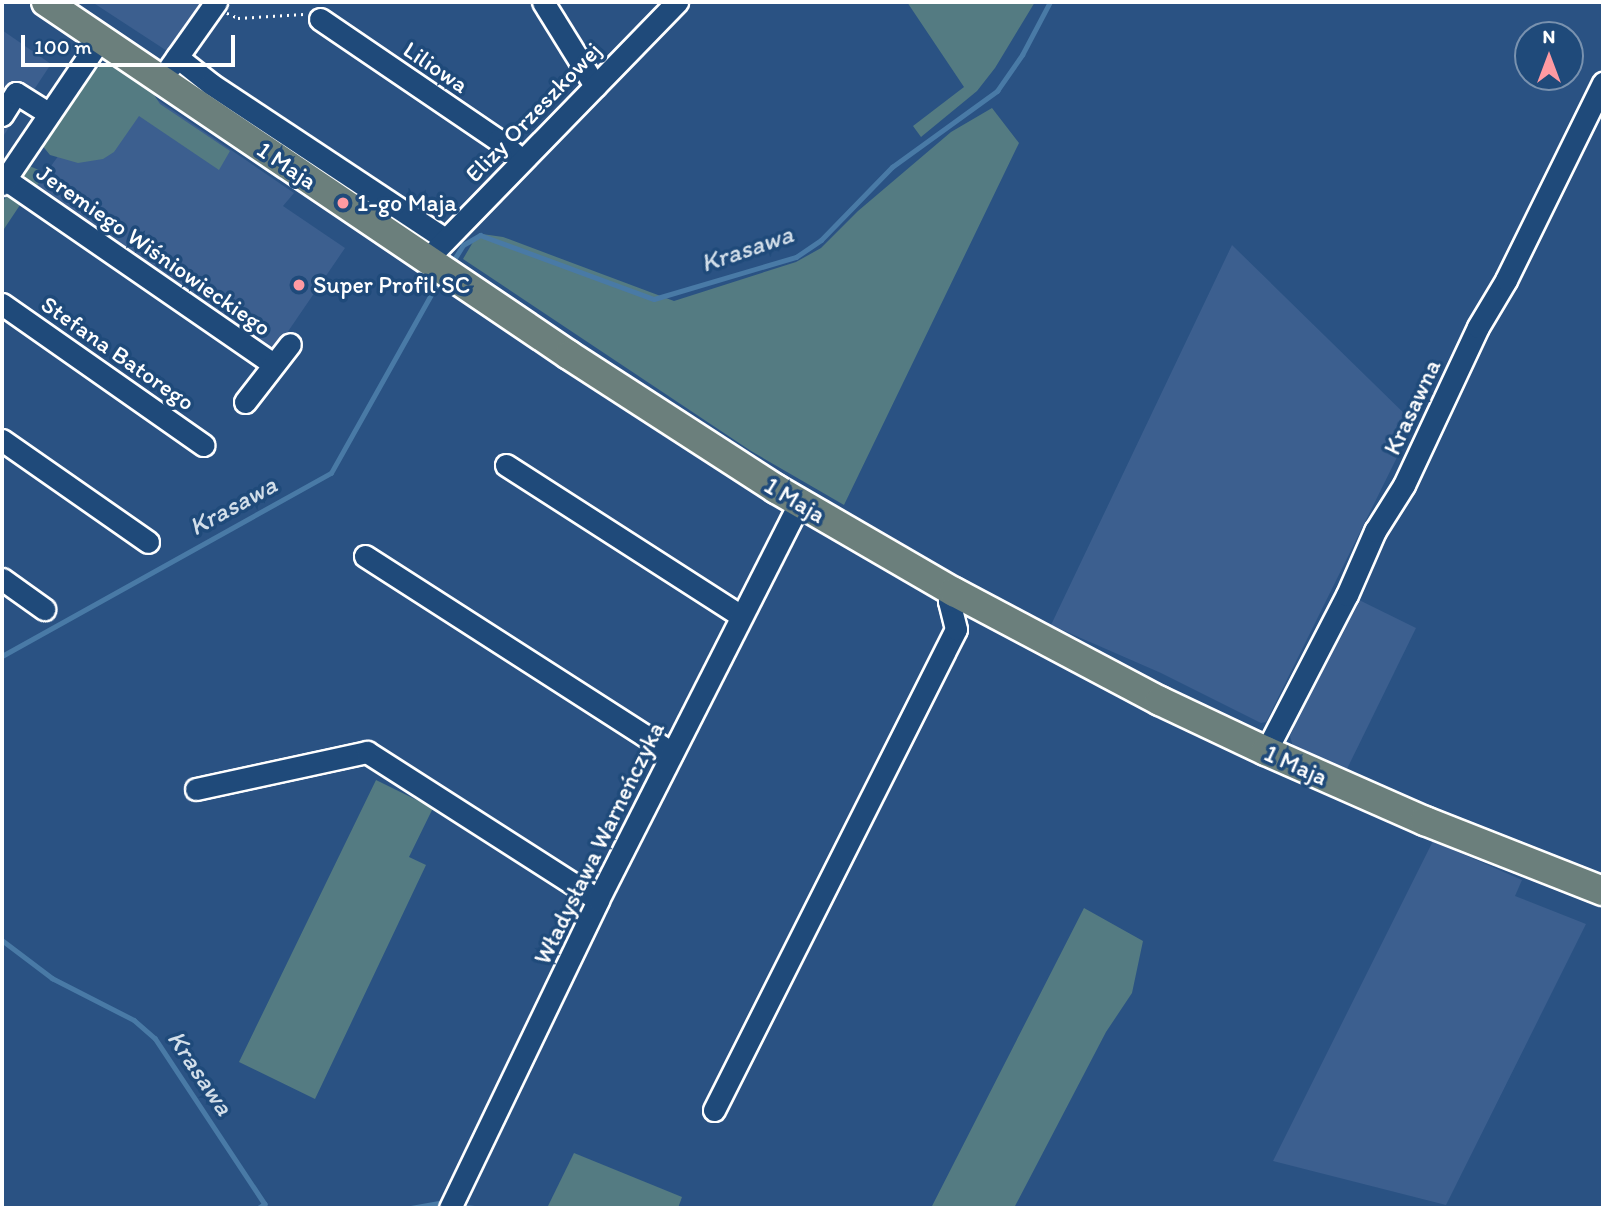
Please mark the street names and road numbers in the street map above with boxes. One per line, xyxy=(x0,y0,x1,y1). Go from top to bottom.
street label: Liliowa xyxy=(398,35,474,99)
street label: Elizy Orzeszkowej xyxy=(459,36,607,188)
street label: 1 Maja xyxy=(252,135,322,195)
street label: Jeremiego Wiśniowieckiego xyxy=(31,158,277,342)
street label: Stefana Batorego xyxy=(36,289,200,417)
street label: Krasawna xyxy=(1377,355,1447,459)
street label: 1 Maja xyxy=(759,471,831,529)
street label: Władysława Warneńczyka xyxy=(528,717,670,969)
street label: 1 Maja xyxy=(1260,738,1332,792)

